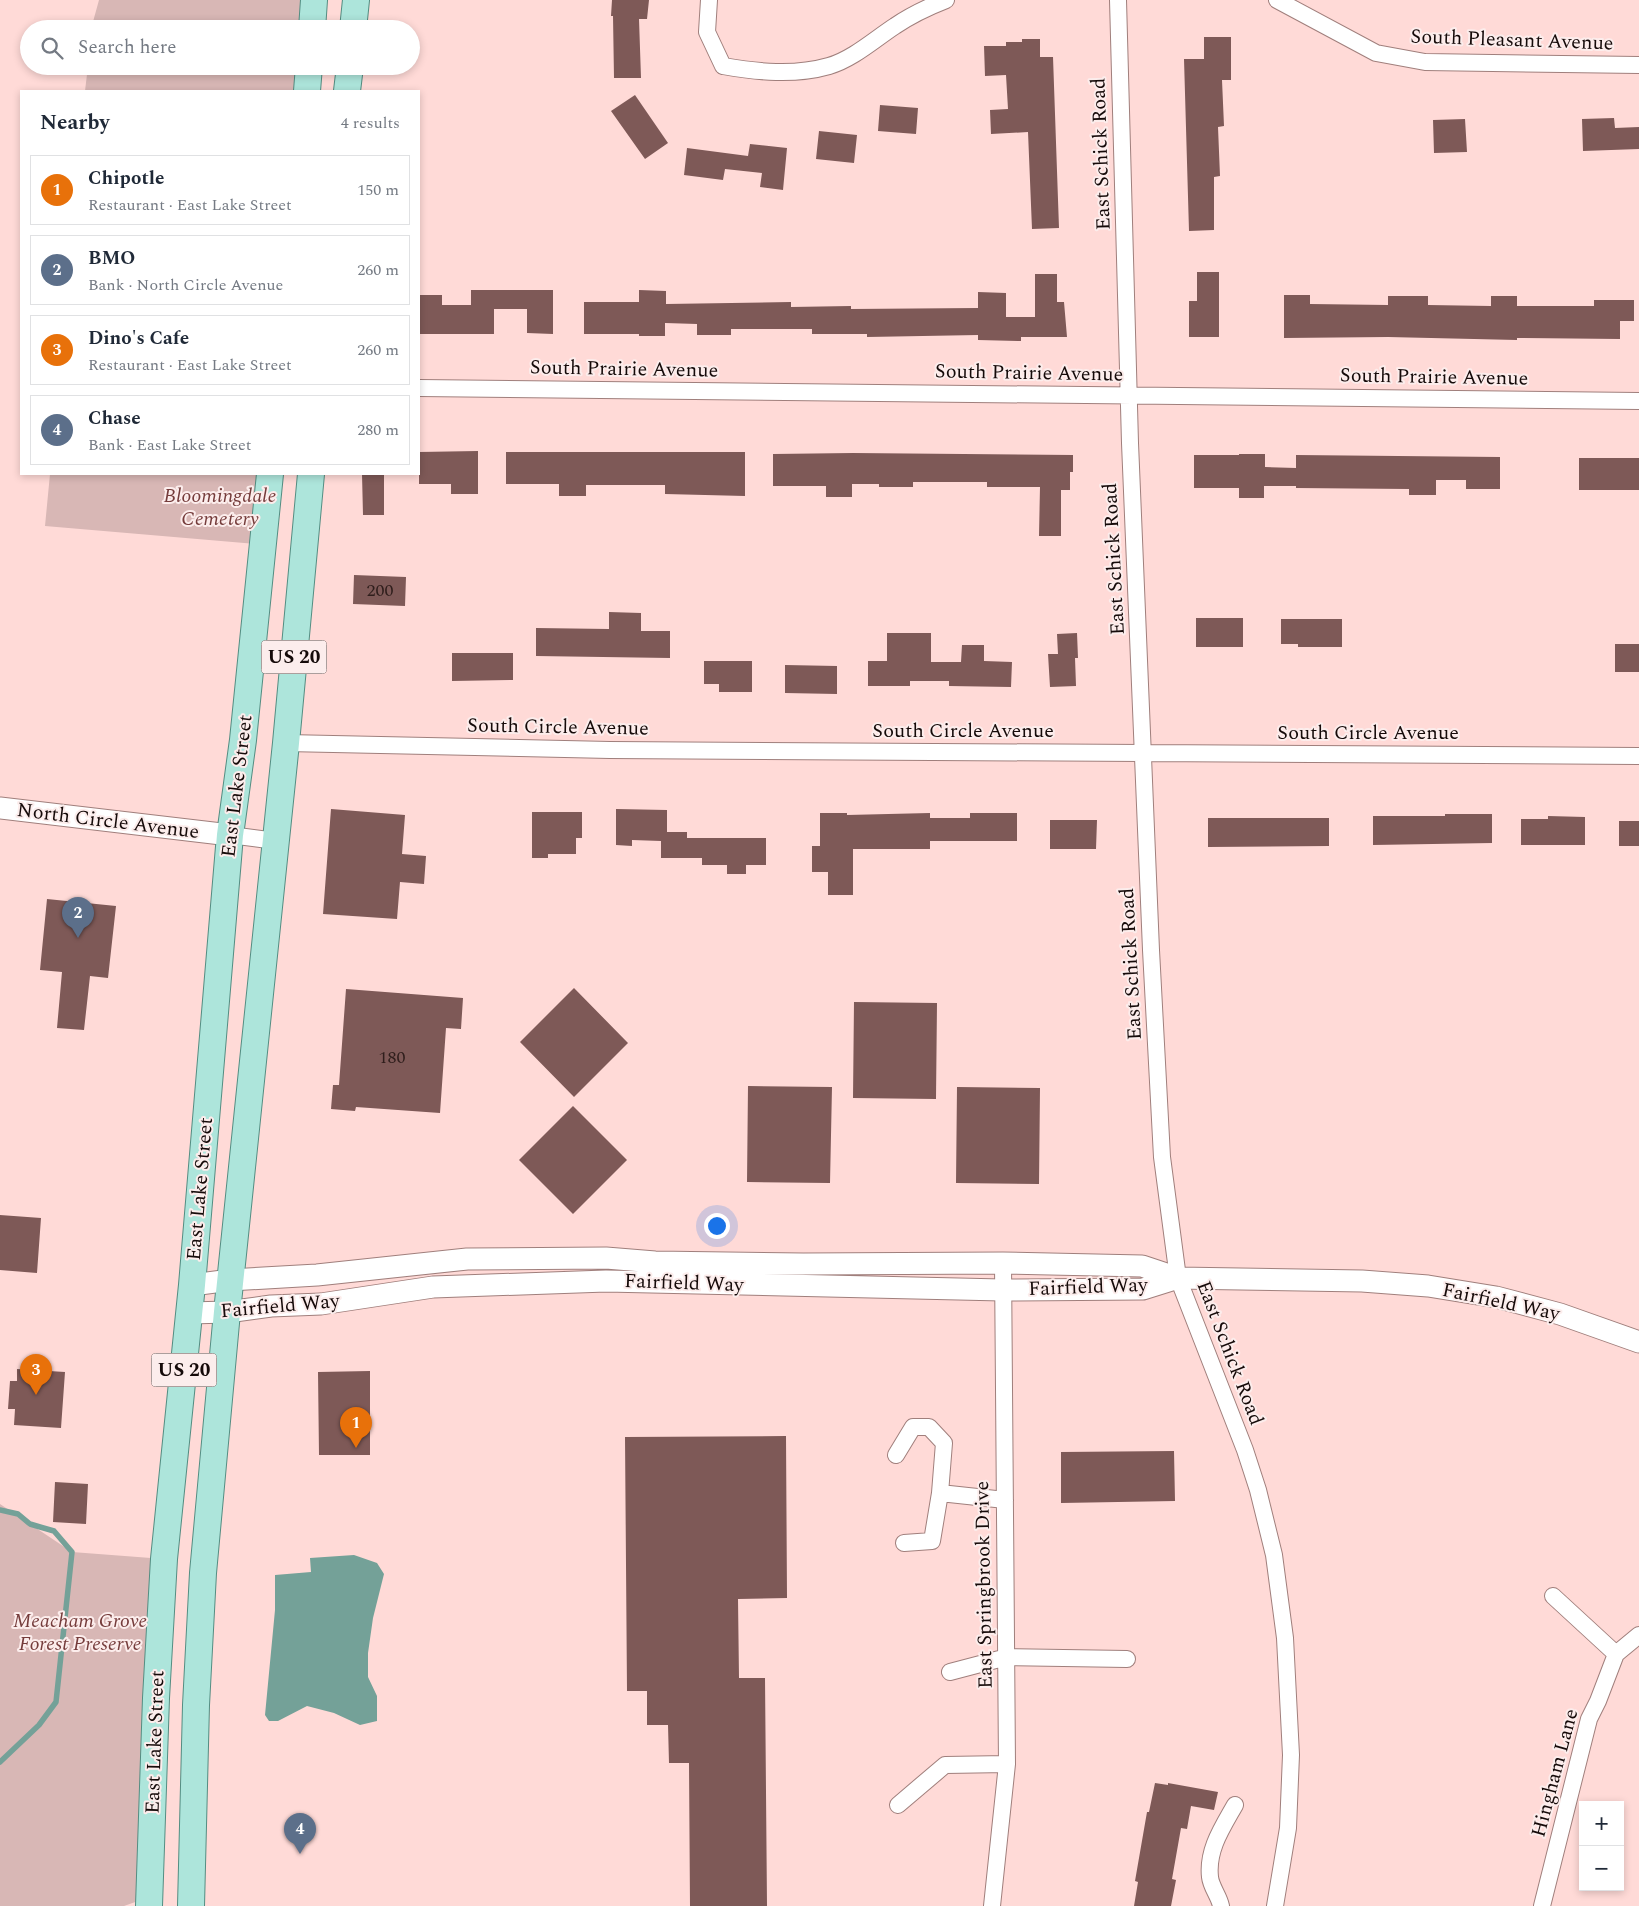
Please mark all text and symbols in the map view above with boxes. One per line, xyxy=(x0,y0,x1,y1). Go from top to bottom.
search box xyxy=(20,20,420,75)
street label: South Pleasant Avenue xyxy=(1410,21,1614,59)
text: Search here xyxy=(78,33,177,62)
icon: search xyxy=(38,34,66,62)
street label: East Schick Road xyxy=(1083,77,1119,231)
text: Nearby xyxy=(40,107,110,139)
text: 4 results xyxy=(341,111,400,135)
text: Chipotle xyxy=(88,164,164,193)
text: 1 xyxy=(53,178,61,202)
text: 150 m xyxy=(357,178,399,202)
text: Restaurant · East Lake Street xyxy=(88,193,292,217)
text: BMO xyxy=(88,244,135,273)
text: 2 xyxy=(53,258,61,282)
text: 260 m xyxy=(357,258,399,282)
text: Bank · North Circle Avenue xyxy=(88,273,283,297)
text: Dino's Cafe xyxy=(88,324,189,353)
text: 3 xyxy=(53,338,61,362)
text: 260 m xyxy=(357,338,399,362)
street label: South Prairie Avenue xyxy=(530,352,718,386)
text: Restaurant · East Lake Street xyxy=(88,353,292,377)
street label: South Prairie Avenue xyxy=(935,356,1123,390)
street label: South Prairie Avenue xyxy=(1340,360,1528,394)
text: Chase xyxy=(88,404,141,433)
text: 4 xyxy=(53,418,61,442)
text: 280 m xyxy=(357,418,399,442)
text: Bank · East Lake Street xyxy=(88,433,251,457)
park label: Bloomingdale Cemetery xyxy=(164,481,277,534)
street label: East Schick Road xyxy=(1095,482,1133,636)
house number: 200 xyxy=(367,577,394,604)
road number: US 20 xyxy=(262,640,326,674)
street label: South Circle Avenue xyxy=(467,710,649,744)
street label: East Lake Street xyxy=(213,713,261,859)
street label: South Circle Avenue xyxy=(872,716,1054,746)
street label: South Circle Avenue xyxy=(1277,718,1459,748)
street label: North Circle Avenue xyxy=(15,795,201,847)
street label: East Schick Road xyxy=(1112,887,1150,1041)
pin: 2 xyxy=(62,897,94,938)
house number: 180 xyxy=(379,1044,406,1071)
street label: East Lake Street xyxy=(179,1116,221,1262)
your location xyxy=(704,1213,730,1239)
street label: Fairfield Way xyxy=(624,1266,746,1300)
street label: Fairfield Way xyxy=(1028,1270,1150,1304)
street label: Fairfield Way xyxy=(1439,1275,1564,1329)
street label: East Schick Road xyxy=(1189,1276,1271,1430)
street label: Fairfield Way xyxy=(219,1286,342,1326)
pin: 3 xyxy=(20,1354,52,1395)
road number: US 20 xyxy=(152,1354,216,1386)
pin: 1 xyxy=(340,1407,372,1448)
street label: East Springbrook Drive xyxy=(967,1481,1001,1689)
park label: Meacham Grove Forest Preserve xyxy=(13,1606,147,1659)
street label: East Lake Street xyxy=(138,1670,172,1814)
street label: Hingham Lane xyxy=(1523,1705,1587,1841)
map controls xyxy=(1579,1801,1624,1891)
button: + xyxy=(1579,1801,1624,1846)
pin: 4 xyxy=(284,1813,316,1854)
button: − xyxy=(1579,1846,1624,1891)

